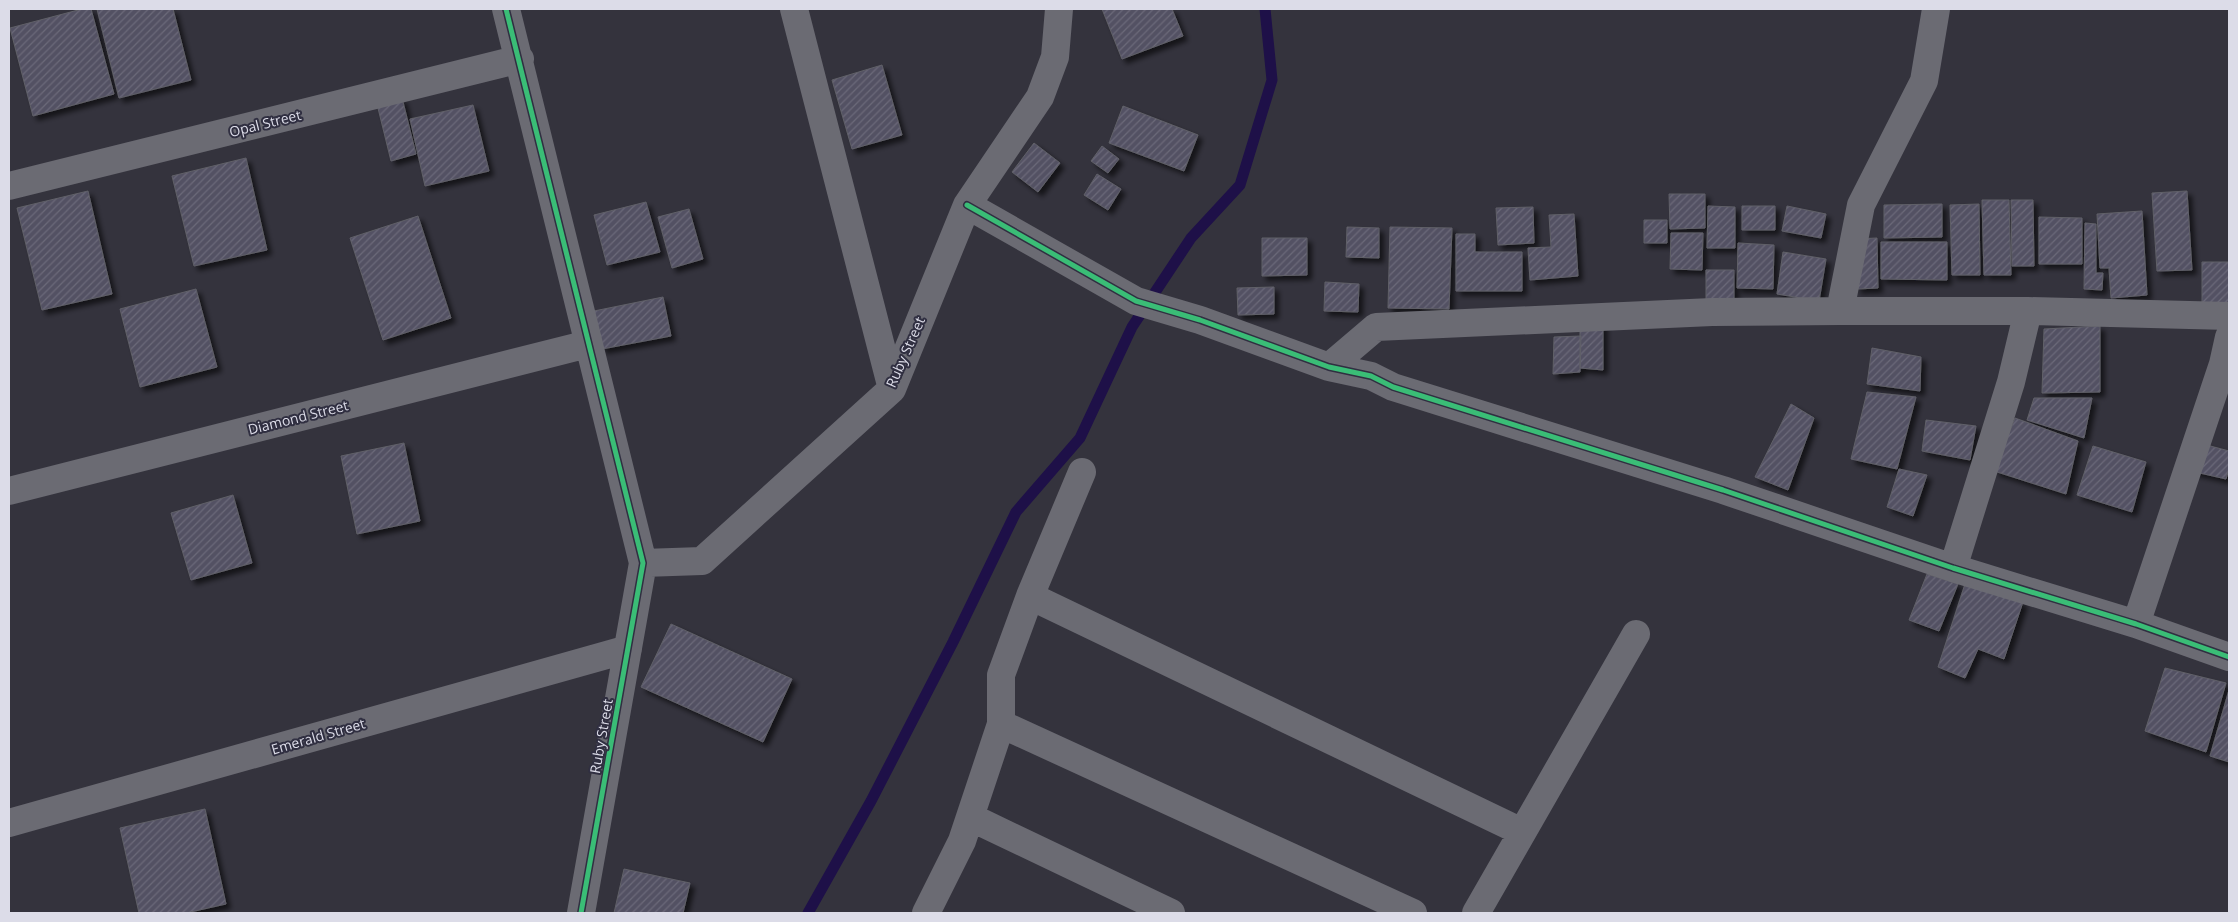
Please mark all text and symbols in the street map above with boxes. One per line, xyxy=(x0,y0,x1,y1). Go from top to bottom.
street label: Opal Street xyxy=(227,105,303,141)
street label: Ruby Street xyxy=(881,314,929,390)
street label: Diamond Street xyxy=(246,395,350,439)
street label: Ruby Street xyxy=(585,697,617,775)
street label: Emerald Street xyxy=(269,714,367,758)

